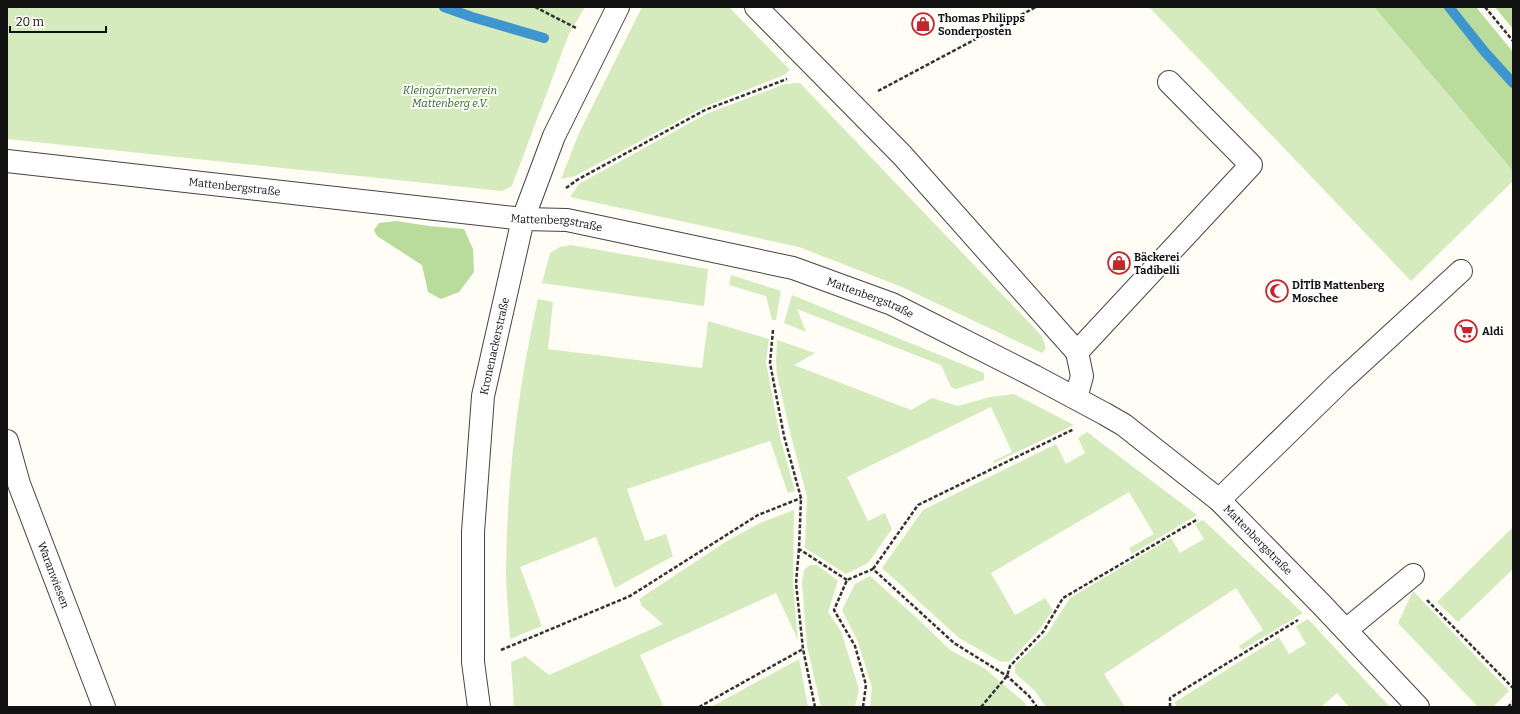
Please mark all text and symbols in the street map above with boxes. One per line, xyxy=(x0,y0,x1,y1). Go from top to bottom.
scale bar xyxy=(10,8,106,34)
shop icon: Thomas Philipps Sonderposten xyxy=(910,11,936,37)
place label: Thomas Philipps Sonderposten xyxy=(938,12,1025,38)
text: 20 m xyxy=(16,15,45,29)
park label: Kleingärtnerverein Mattenberg e.V. xyxy=(403,84,497,110)
street label: Mattenbergstraße xyxy=(188,175,281,198)
street label: Mattenbergstraße xyxy=(510,211,604,234)
shop icon: Bäckerei Tadibelli xyxy=(1106,250,1132,276)
place label: Bäckerei Tadibelli xyxy=(1134,251,1180,277)
street label: Mattenbergstraße xyxy=(825,274,916,320)
mosque icon: DİTİB Mattenberg Moschee xyxy=(1264,278,1290,304)
place label: DİTİB Mattenberg Moschee xyxy=(1292,279,1385,305)
street label: Kronenackerstraße xyxy=(477,296,512,396)
supermarket icon: Aldi xyxy=(1453,318,1479,344)
place label: Aldi xyxy=(1482,325,1504,338)
street label: Mattenbergstraße xyxy=(1221,502,1295,577)
street label: Waranwiesen xyxy=(35,540,72,610)

